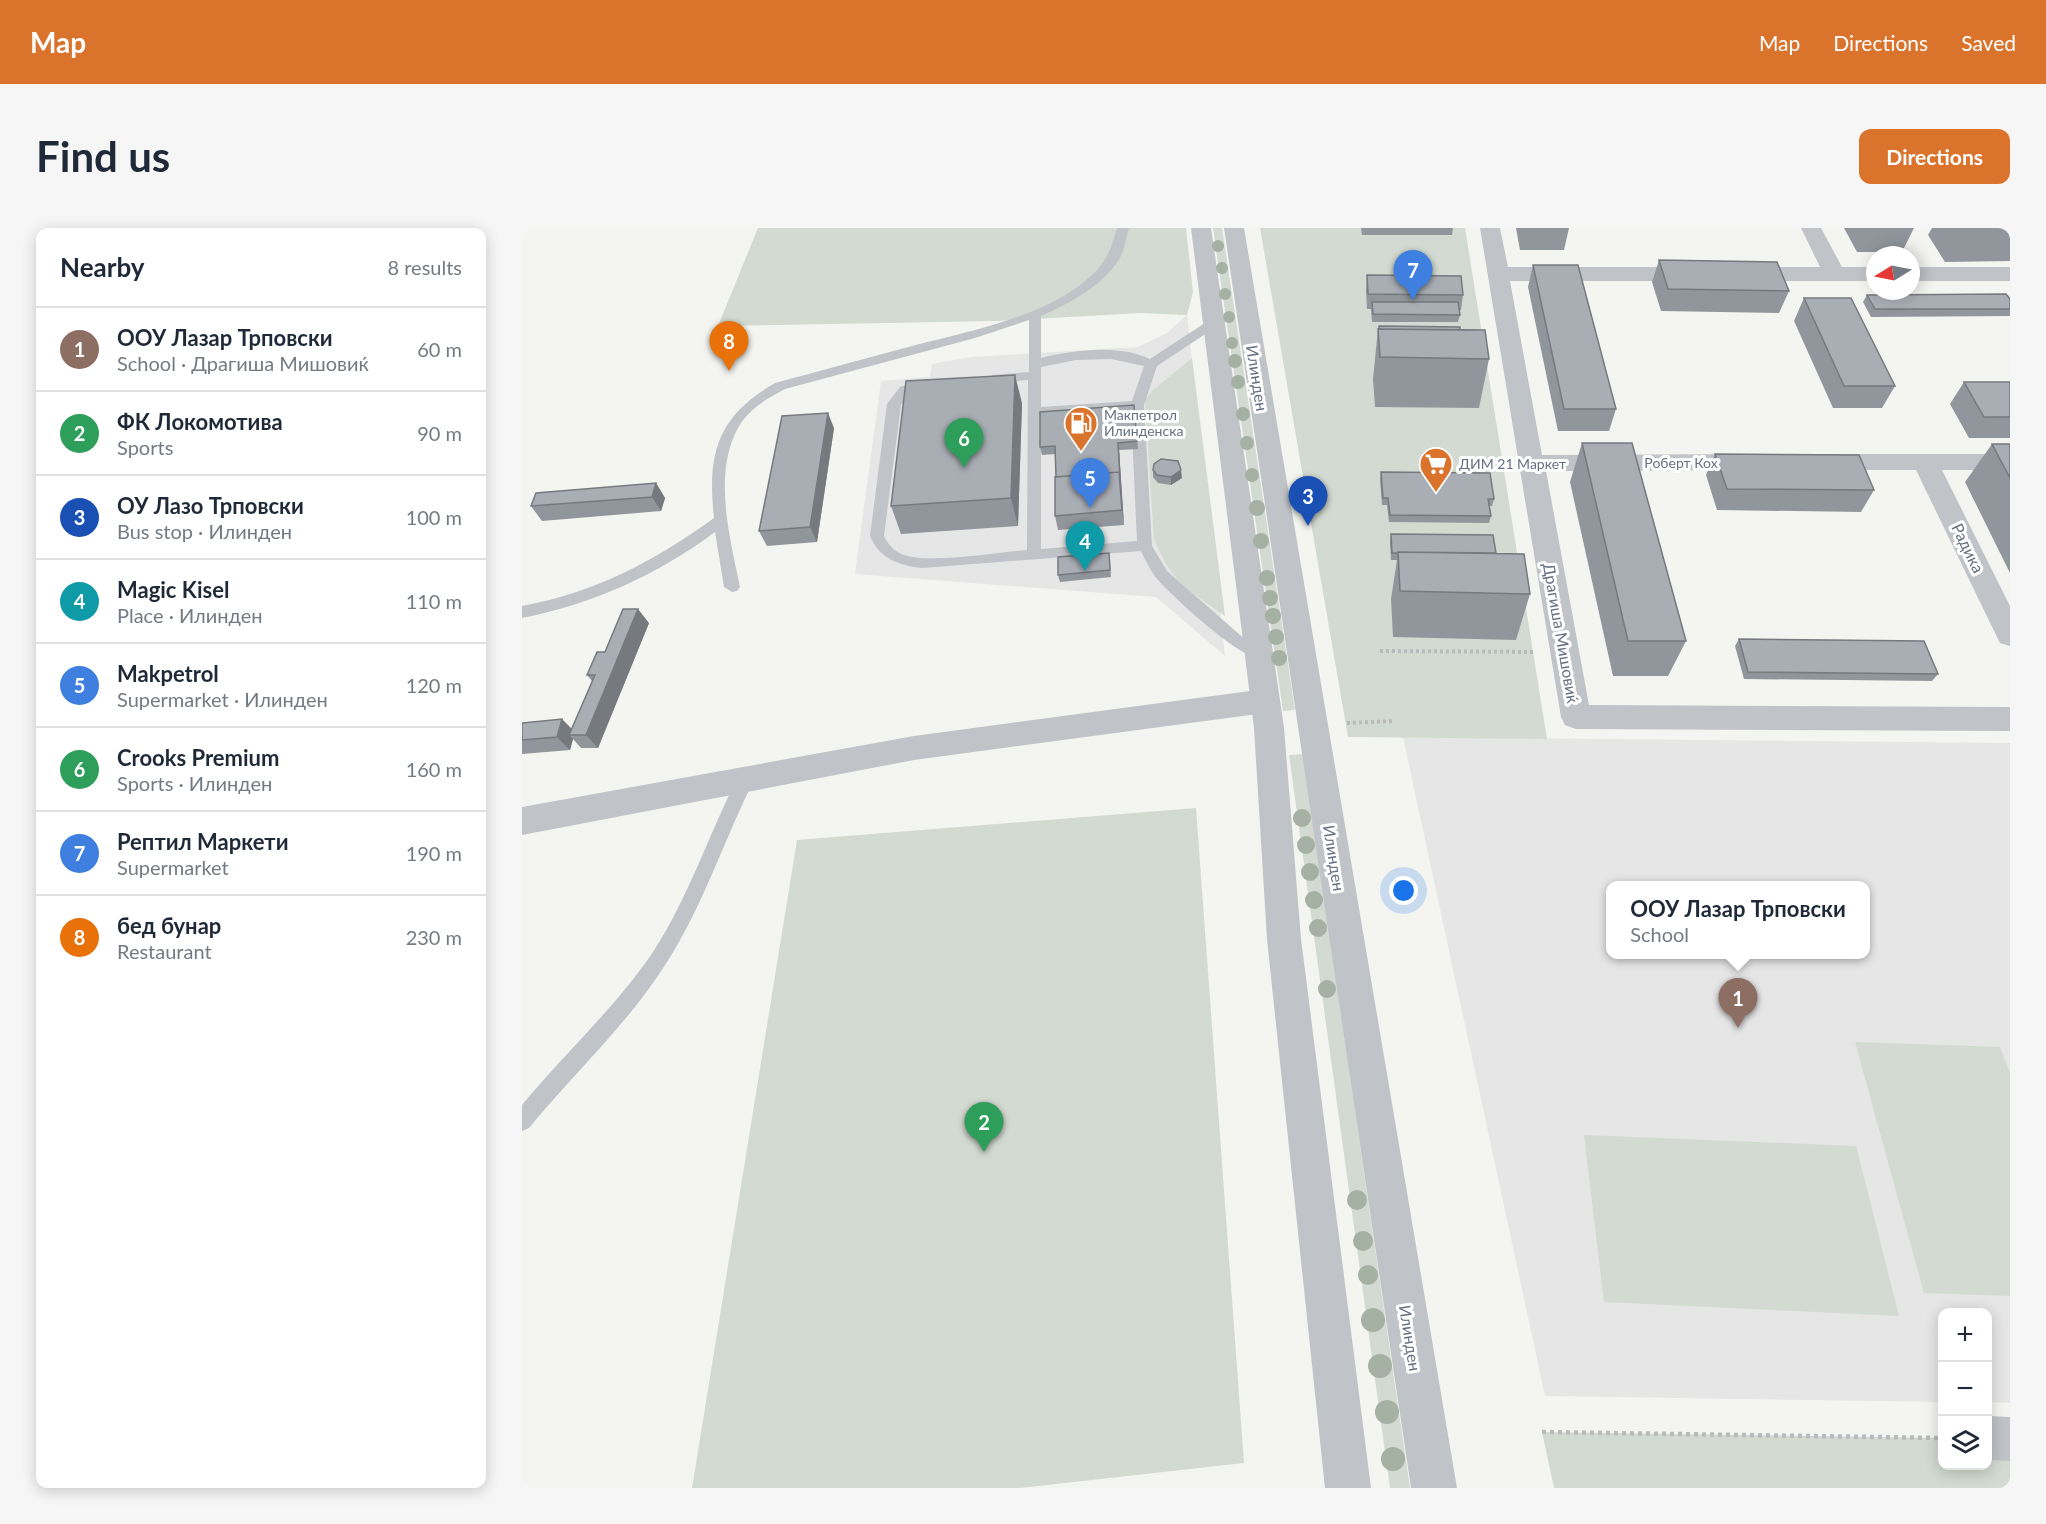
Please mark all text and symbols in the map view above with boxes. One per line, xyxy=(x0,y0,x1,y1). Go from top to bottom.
text: Map xyxy=(30,25,86,59)
text: Map xyxy=(1759,30,1800,55)
text: Directions xyxy=(1833,30,1928,55)
text: Saved xyxy=(1961,30,2016,55)
button: Directions xyxy=(1859,129,2010,184)
text: Find us xyxy=(36,131,170,181)
north arrow xyxy=(1866,246,1920,300)
pin: 7 xyxy=(1394,250,1432,300)
text: Nearby xyxy=(60,251,145,283)
text: 8 results xyxy=(387,255,462,279)
pin: 8 xyxy=(710,322,748,371)
text: ООУ Лазар Трповски xyxy=(117,324,333,351)
text: 1 xyxy=(74,337,85,361)
text: 60 m xyxy=(417,337,462,361)
street label: Илинден xyxy=(1243,343,1272,412)
text: School · Драгиша Мишовиќ xyxy=(117,351,369,375)
fuel station icon: Макпетрол Илинденска xyxy=(1063,405,1099,452)
place label: Макпетрол Илинденска xyxy=(1104,406,1183,439)
text: ФК Локомотива xyxy=(117,408,283,435)
pin: 6 xyxy=(944,418,984,468)
text: 2 xyxy=(74,421,85,445)
text: 90 m xyxy=(417,421,462,445)
text: Sports xyxy=(117,435,173,459)
supermarket icon: ДИМ 21 Маркет xyxy=(1418,446,1454,493)
street label: Роберт Кох xyxy=(1644,454,1718,471)
place label: ДИМ 21 Маркет xyxy=(1459,455,1566,472)
pin: 5 xyxy=(1070,458,1110,508)
pin: 3 xyxy=(1288,476,1328,526)
text: ОУ Лазо Трповски xyxy=(117,492,304,519)
text: 3 xyxy=(74,505,85,529)
text: 100 m xyxy=(406,505,462,529)
text: Bus stop · Илинден xyxy=(117,519,292,543)
street label: Радика xyxy=(1948,520,1989,576)
pin: 4 xyxy=(1066,522,1104,571)
street label: Драгиша Мишовиќ xyxy=(1540,561,1583,705)
text: Magic Kisel xyxy=(117,576,229,603)
text: 4 xyxy=(74,589,85,613)
text: 110 m xyxy=(406,589,462,613)
text: Place · Илинден xyxy=(117,603,263,627)
text: Makpetrol xyxy=(117,660,219,687)
text: 5 xyxy=(74,673,85,697)
text: 120 m xyxy=(406,673,462,697)
text: Supermarket · Илинден xyxy=(117,687,328,711)
text: Crooks Premium xyxy=(117,744,279,771)
text: 6 xyxy=(74,757,85,781)
text: 160 m xyxy=(406,757,462,781)
text: Sports · Илинден xyxy=(117,771,272,795)
street label: Илинден xyxy=(1320,823,1349,892)
text: Рептил Маркети xyxy=(117,828,288,855)
text: 7 xyxy=(74,841,85,865)
text: 190 m xyxy=(406,841,462,865)
text: Supermarket xyxy=(117,855,229,879)
your location xyxy=(1389,876,1418,905)
popup xyxy=(1606,881,1870,959)
text: ООУ Лазар Трповски xyxy=(1630,895,1846,922)
text: бед бунар xyxy=(117,912,221,939)
text: School xyxy=(1630,922,1689,946)
text: 8 xyxy=(74,925,85,949)
text: 230 m xyxy=(406,925,462,949)
text: Restaurant xyxy=(117,939,212,963)
pin: 1 xyxy=(1718,978,1758,1028)
pin: 2 xyxy=(964,1102,1004,1152)
street label: Илинден xyxy=(1396,1303,1425,1372)
map controls xyxy=(1938,1308,1992,1470)
button: + xyxy=(1938,1308,1992,1362)
button: − xyxy=(1938,1362,1992,1416)
button: layers xyxy=(1938,1416,1992,1470)

